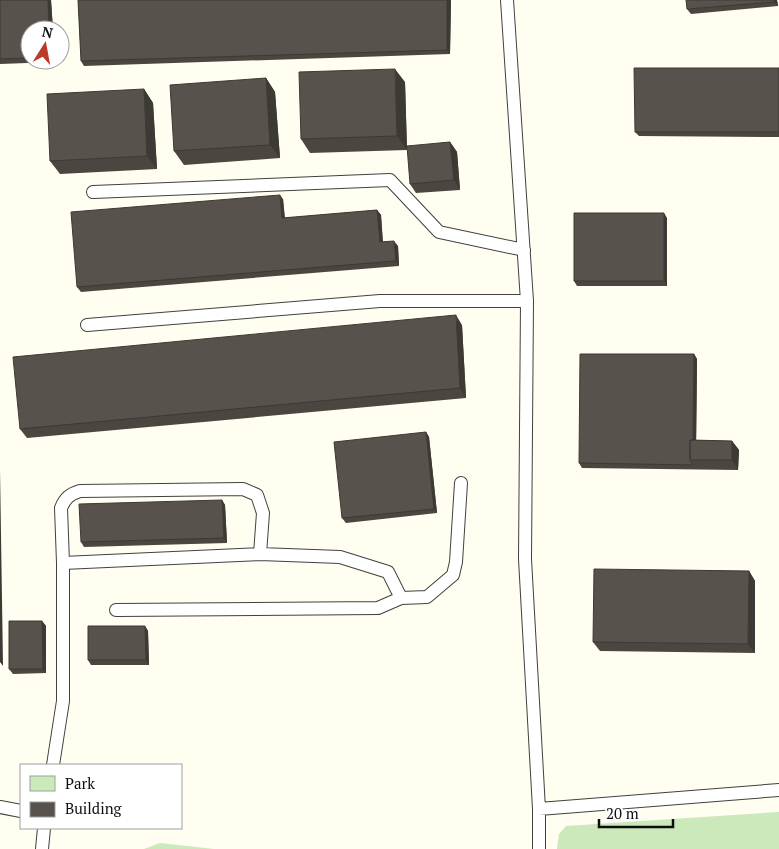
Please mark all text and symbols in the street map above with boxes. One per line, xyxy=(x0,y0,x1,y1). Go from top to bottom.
north arrow xyxy=(20,20,70,70)
text: N xyxy=(41,21,55,42)
legend xyxy=(20,764,182,829)
text: Park xyxy=(65,773,95,793)
scale bar xyxy=(599,796,673,828)
text: Building xyxy=(65,798,123,818)
text: 20 m xyxy=(606,803,639,823)

